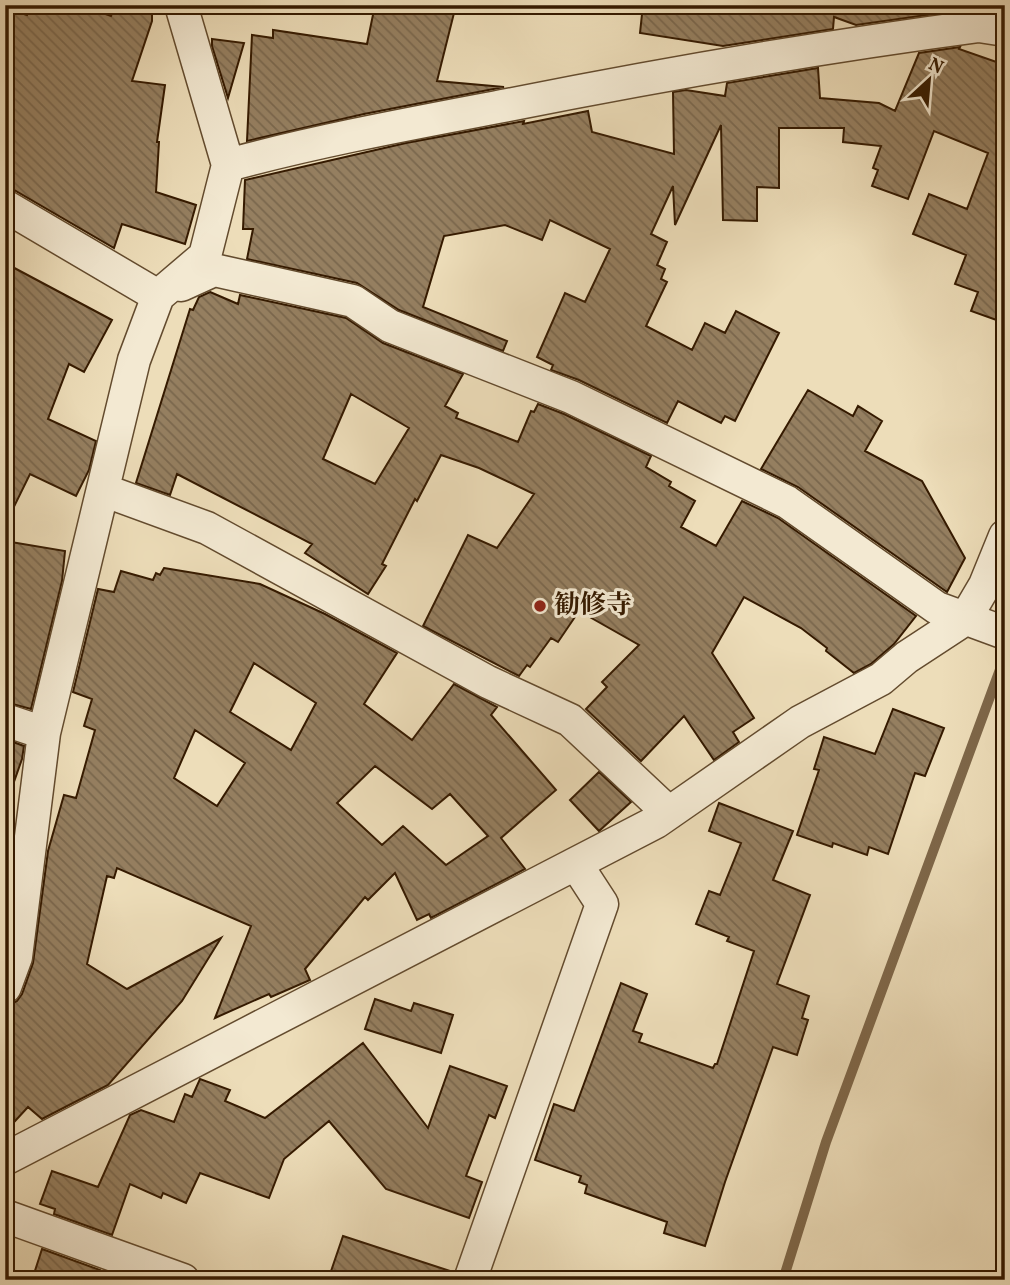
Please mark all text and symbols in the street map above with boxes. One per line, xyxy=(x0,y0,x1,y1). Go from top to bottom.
north arrow xyxy=(894,46,964,116)
text: N xyxy=(924,52,948,81)
place label: 勧修寺 xyxy=(554,588,632,624)
marker: 勧修寺 xyxy=(532,598,548,614)

